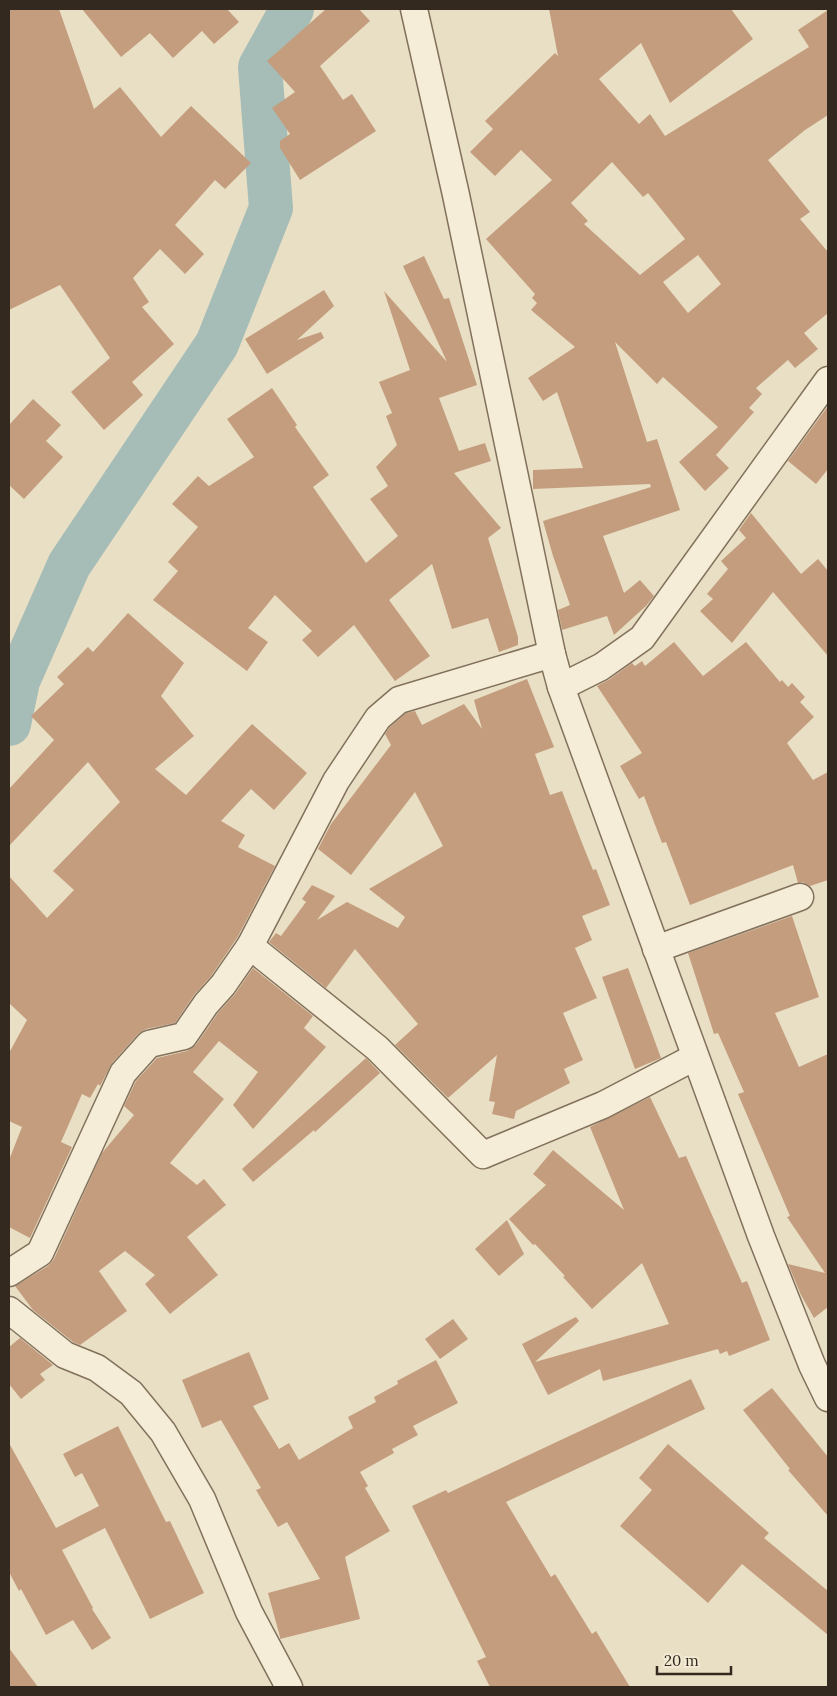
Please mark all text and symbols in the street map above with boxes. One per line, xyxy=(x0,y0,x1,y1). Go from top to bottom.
scale bar xyxy=(657,1644,731,1676)
text: 20 m xyxy=(664,1651,699,1670)

